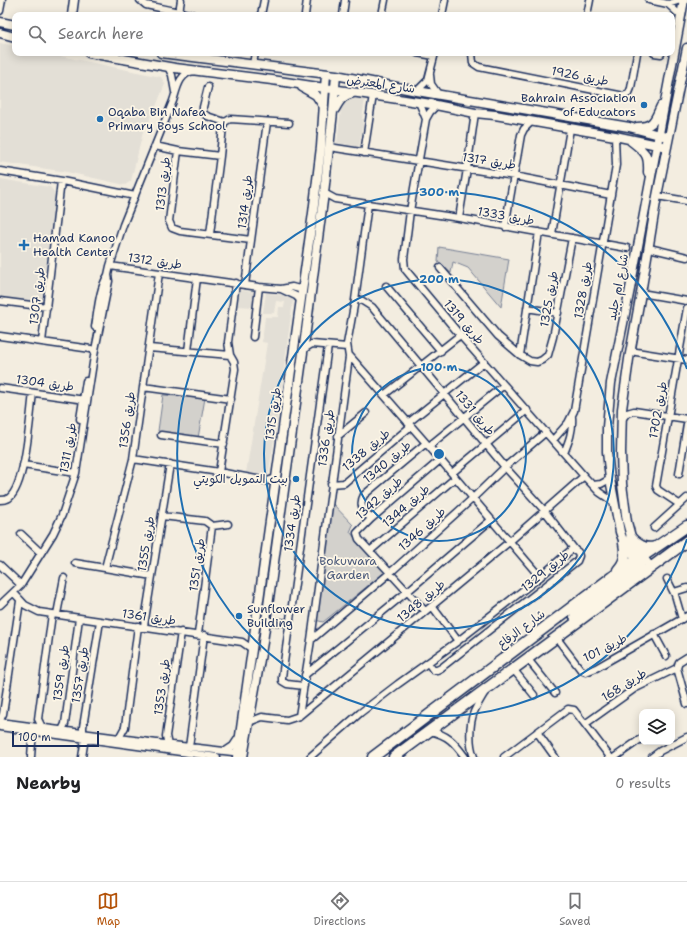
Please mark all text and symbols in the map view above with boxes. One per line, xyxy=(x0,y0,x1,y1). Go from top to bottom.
search box xyxy=(12,12,675,56)
icon: search xyxy=(26,23,48,45)
text: Search here xyxy=(58,24,144,44)
street label: طريق 1926 xyxy=(550,63,610,89)
street label: شارع المعترض xyxy=(346,71,416,98)
place label: Bahrain Association of Educators xyxy=(521,90,636,120)
marker: Bahrain Association of Educators xyxy=(639,100,649,110)
place label: Oqaba Bin Nafea Primary Boys School xyxy=(108,104,226,134)
marker: Oqaba Bin Nafea Primary Boys School xyxy=(95,114,105,124)
street label: طريق 1317 xyxy=(461,149,517,173)
street label: طريق 1313 xyxy=(152,156,174,212)
street label: طريق 1314 xyxy=(234,174,256,230)
text: 300 m xyxy=(419,184,459,200)
street label: طريق 1333 xyxy=(476,203,536,229)
place label: Hamad Kanoo Health Center xyxy=(33,230,115,260)
marker: Hamad Kanoo Health Center xyxy=(18,239,30,251)
street label: طريق 1312 xyxy=(127,249,183,273)
street label: شارع ام جليد xyxy=(604,252,633,322)
street label: طريق 1328 xyxy=(570,260,596,320)
street label: طريق 1307 xyxy=(26,266,48,326)
street label: طريق 1325 xyxy=(536,270,562,328)
text: 200 m xyxy=(419,271,459,287)
street label: طريق 1319 xyxy=(440,296,488,348)
text: 100 m xyxy=(421,359,458,375)
street label: طريق 1304 xyxy=(15,371,75,395)
street label: طريق 1702 xyxy=(645,380,671,440)
street label: طريق 1315 xyxy=(261,386,285,442)
street label: طريق 1331 xyxy=(451,387,499,439)
street label: طريق 1356 xyxy=(115,390,139,450)
street label: طريق 1336 xyxy=(314,408,338,468)
street label: طريق 1311 xyxy=(56,421,80,475)
street label: طريق 1338 xyxy=(339,425,393,475)
street label: طريق 1340 xyxy=(359,437,415,487)
centre of rings xyxy=(432,447,446,461)
place label: بيت التمويل الكويتي xyxy=(193,471,288,490)
street label: طريق 1342 xyxy=(352,473,406,523)
marker: بيت التمويل الكويتي xyxy=(291,474,301,484)
street label: طريق 1344 xyxy=(379,481,433,531)
street label: طريق 1334 xyxy=(280,493,304,553)
street label: طريق 1346 xyxy=(395,504,449,554)
street label: طريق 1355 xyxy=(134,515,158,573)
street label: طريق 1351 xyxy=(185,537,209,593)
street label: طريق 1329 xyxy=(518,547,572,595)
park label: Bokuwara Garden xyxy=(319,553,377,583)
street label: طريق 1348 xyxy=(394,576,448,626)
place label: Sunflower Building xyxy=(247,601,305,631)
street label: طريق 1361 xyxy=(121,605,177,629)
street label: شارع الرفاع xyxy=(494,606,549,653)
marker: Sunflower Building xyxy=(234,611,244,621)
street label: طريق 101 xyxy=(580,630,630,666)
street label: طريق 1359 xyxy=(49,644,73,702)
street label: طريق 1357 xyxy=(68,646,92,704)
street label: طريق 1353 xyxy=(150,658,174,716)
street label: طريق 168 xyxy=(598,665,650,705)
map controls xyxy=(639,709,675,745)
button: layers xyxy=(639,709,675,745)
scale bar xyxy=(12,729,99,748)
text: 100 m xyxy=(18,730,51,745)
text: Nearby xyxy=(16,772,81,794)
text: 0 results xyxy=(615,775,671,792)
tab: Map xyxy=(97,890,120,929)
tab: Directions xyxy=(313,890,366,929)
tab: Saved xyxy=(559,890,590,929)

